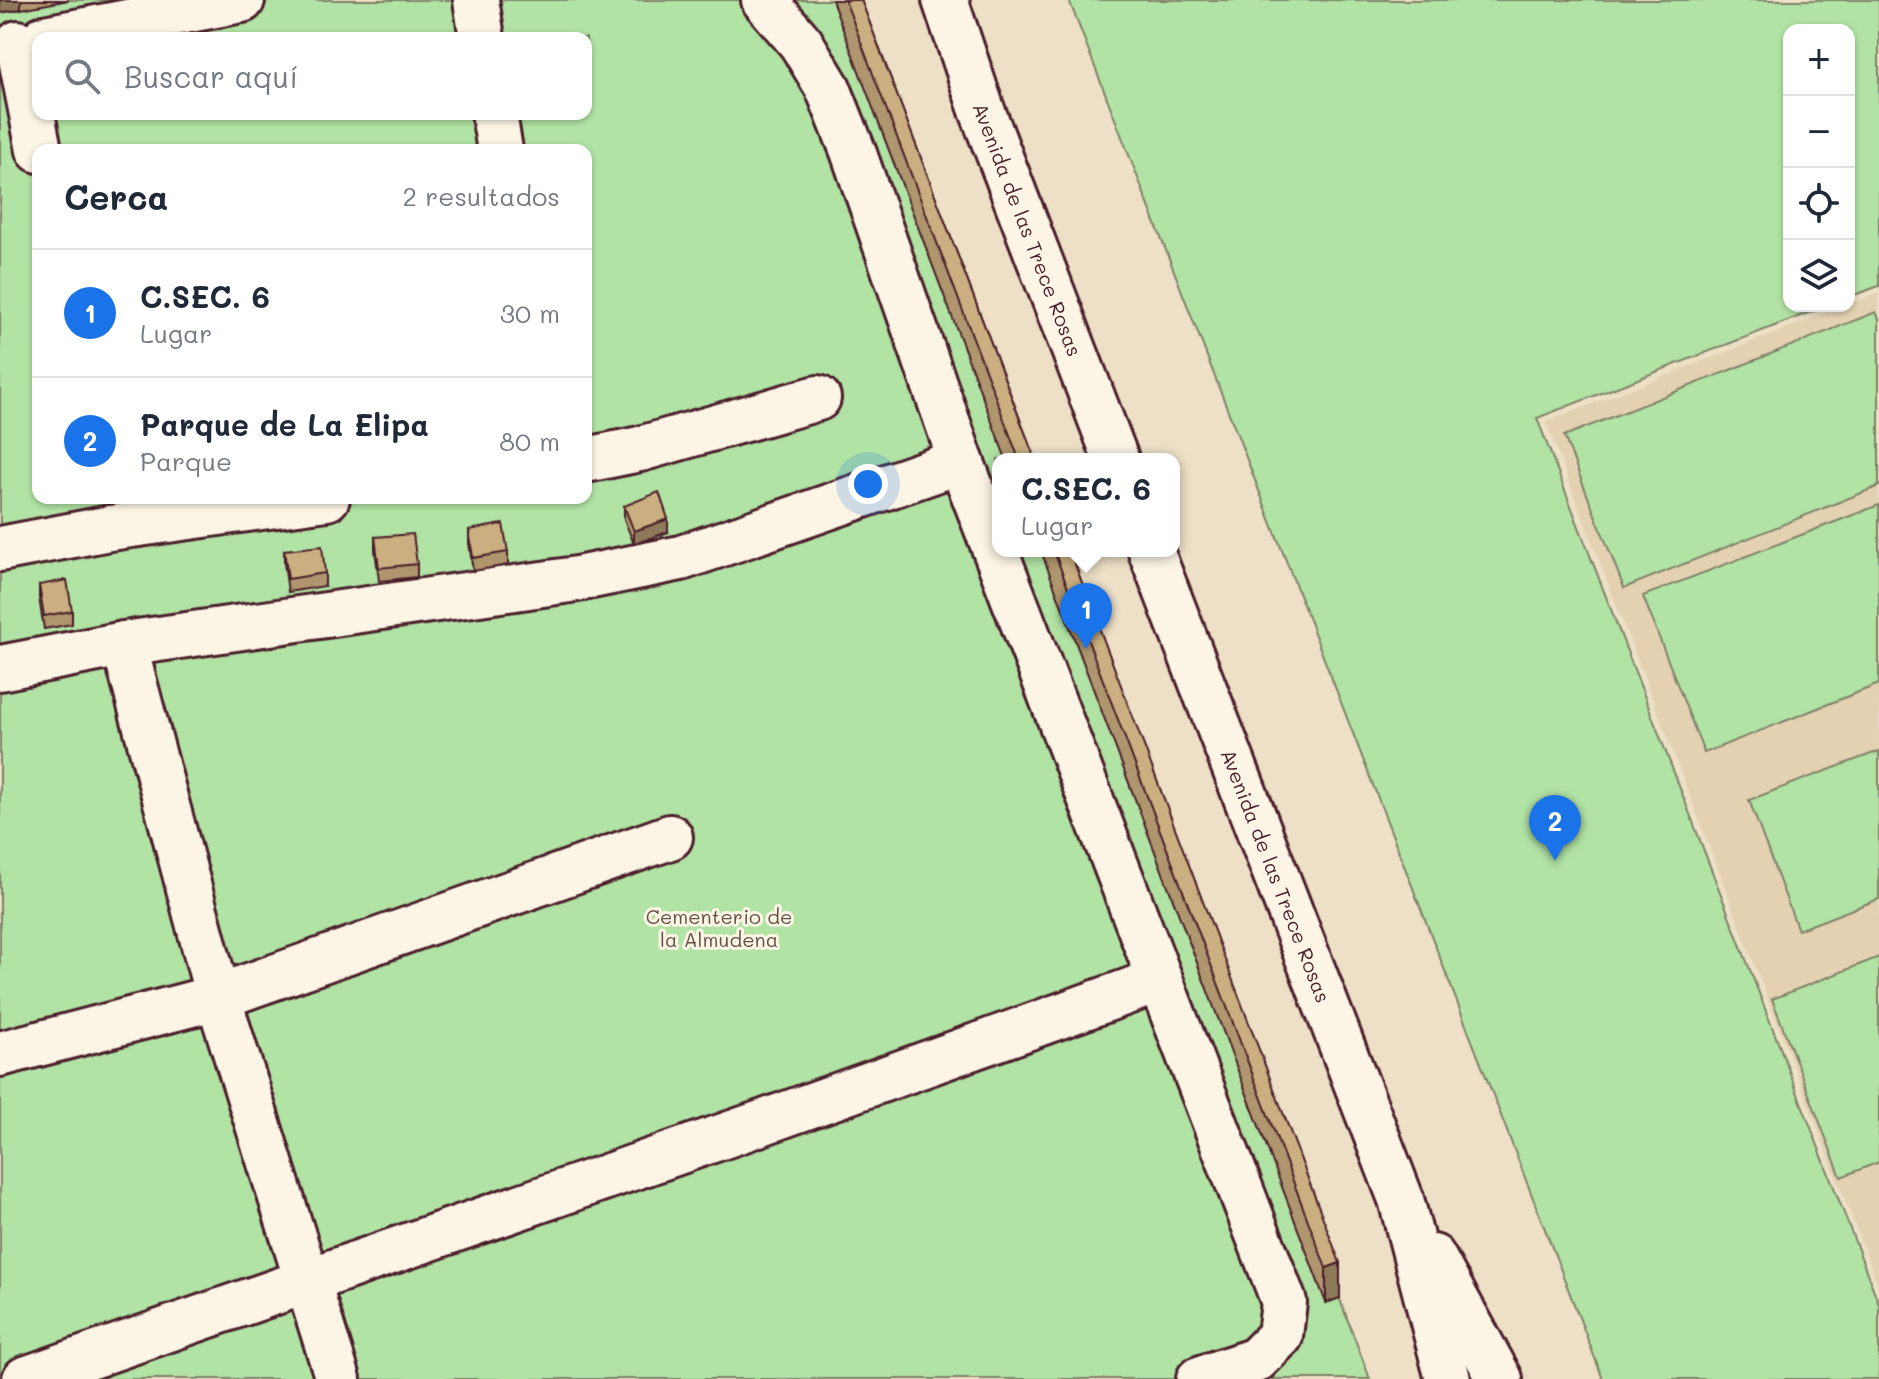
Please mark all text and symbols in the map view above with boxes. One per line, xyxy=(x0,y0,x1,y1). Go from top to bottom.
map controls xyxy=(1783,24,1855,312)
button: + xyxy=(1783,24,1855,96)
search box xyxy=(32,32,592,120)
icon: search xyxy=(60,54,104,98)
text: Buscar aquí xyxy=(124,56,298,96)
button: − xyxy=(1783,96,1855,168)
street label: Avenida de las Trece Rosas xyxy=(968,99,1088,360)
button: locate xyxy=(1783,168,1855,240)
text: Cerca xyxy=(64,174,168,219)
text: 2 resultados xyxy=(402,179,560,213)
button: layers xyxy=(1783,240,1855,312)
text: C.SEC. 6 xyxy=(140,276,270,316)
text: 1 xyxy=(84,296,96,330)
text: 30 m xyxy=(500,296,560,330)
text: Lugar xyxy=(140,316,212,350)
text: Parque de La Elipa xyxy=(140,404,429,444)
text: 2 xyxy=(83,424,97,458)
text: 80 m xyxy=(499,424,560,458)
text: Parque xyxy=(140,444,232,478)
popup xyxy=(992,453,1180,557)
your location xyxy=(848,464,888,504)
text: C.SEC. 6 xyxy=(1021,468,1151,508)
text: Lugar xyxy=(1021,508,1093,542)
pin: 1 xyxy=(1060,583,1112,649)
street label: Avenida de las Trece Rosas xyxy=(1216,745,1337,1006)
pin: 2 xyxy=(1529,795,1581,861)
park label: Cementerio de la Almudena xyxy=(646,903,792,952)

